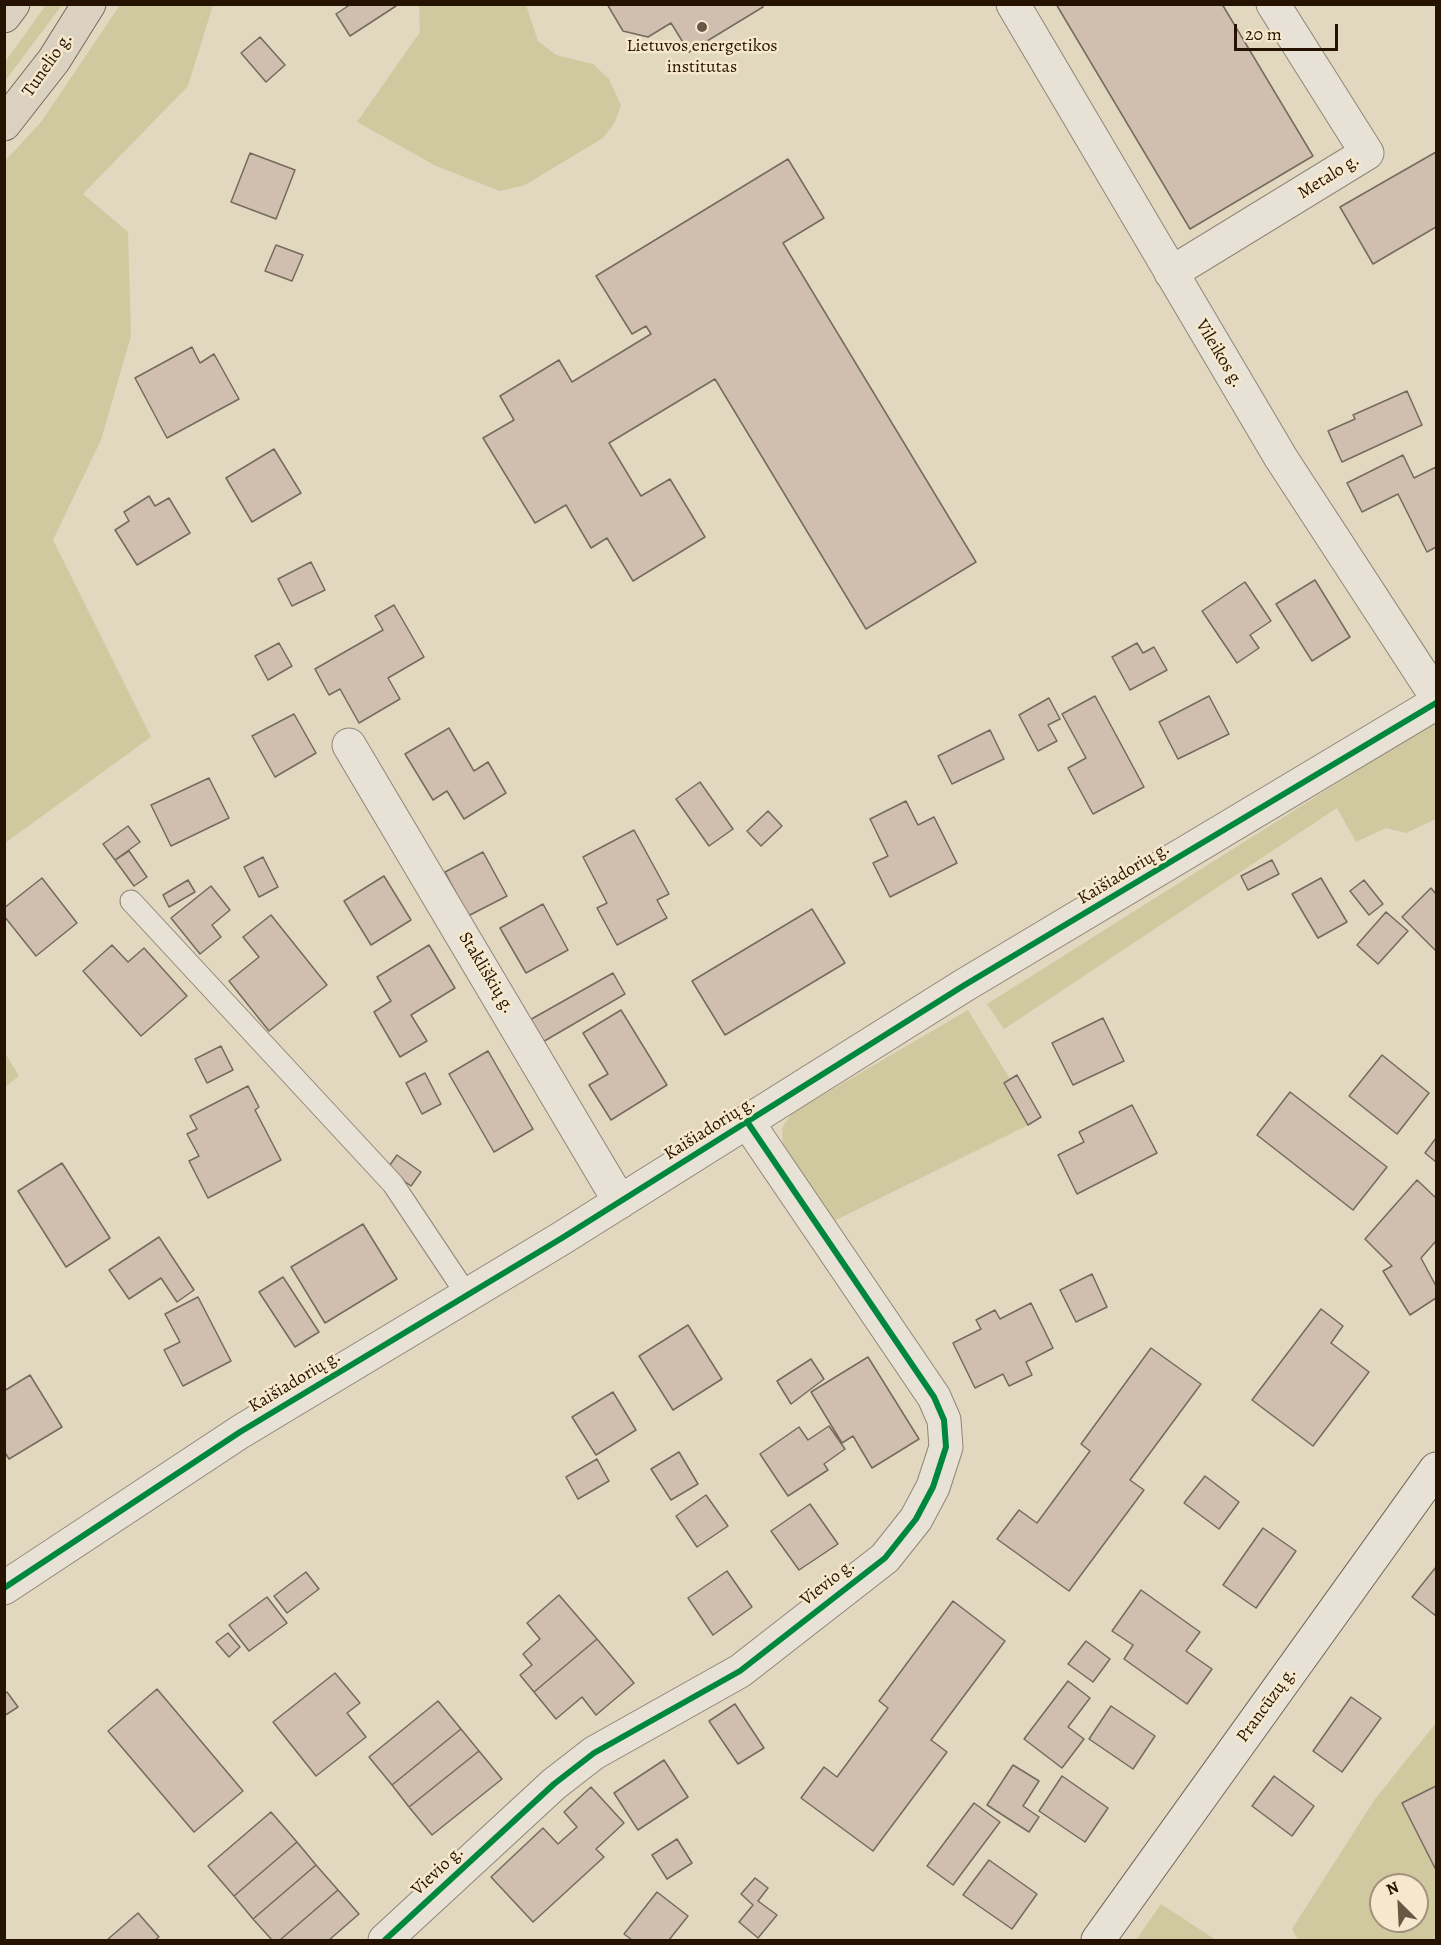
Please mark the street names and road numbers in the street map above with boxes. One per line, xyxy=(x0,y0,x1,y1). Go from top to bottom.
street label: Tunelio g. xyxy=(18,29,78,101)
street label: Metalo g. xyxy=(1294,150,1364,204)
street label: Vileikos g. xyxy=(1190,316,1248,392)
street label: Kaišiadorių g. xyxy=(1074,838,1174,910)
street label: Stakliškių g. xyxy=(453,928,519,1018)
street label: Kaišiadorių g. xyxy=(660,1092,760,1166)
street label: Kaišiadorių g. xyxy=(245,1346,345,1418)
street label: Vievio g. xyxy=(796,1555,860,1611)
street label: Prancūzų g. xyxy=(1232,1663,1302,1747)
street label: Vievio g. xyxy=(407,1841,469,1901)

